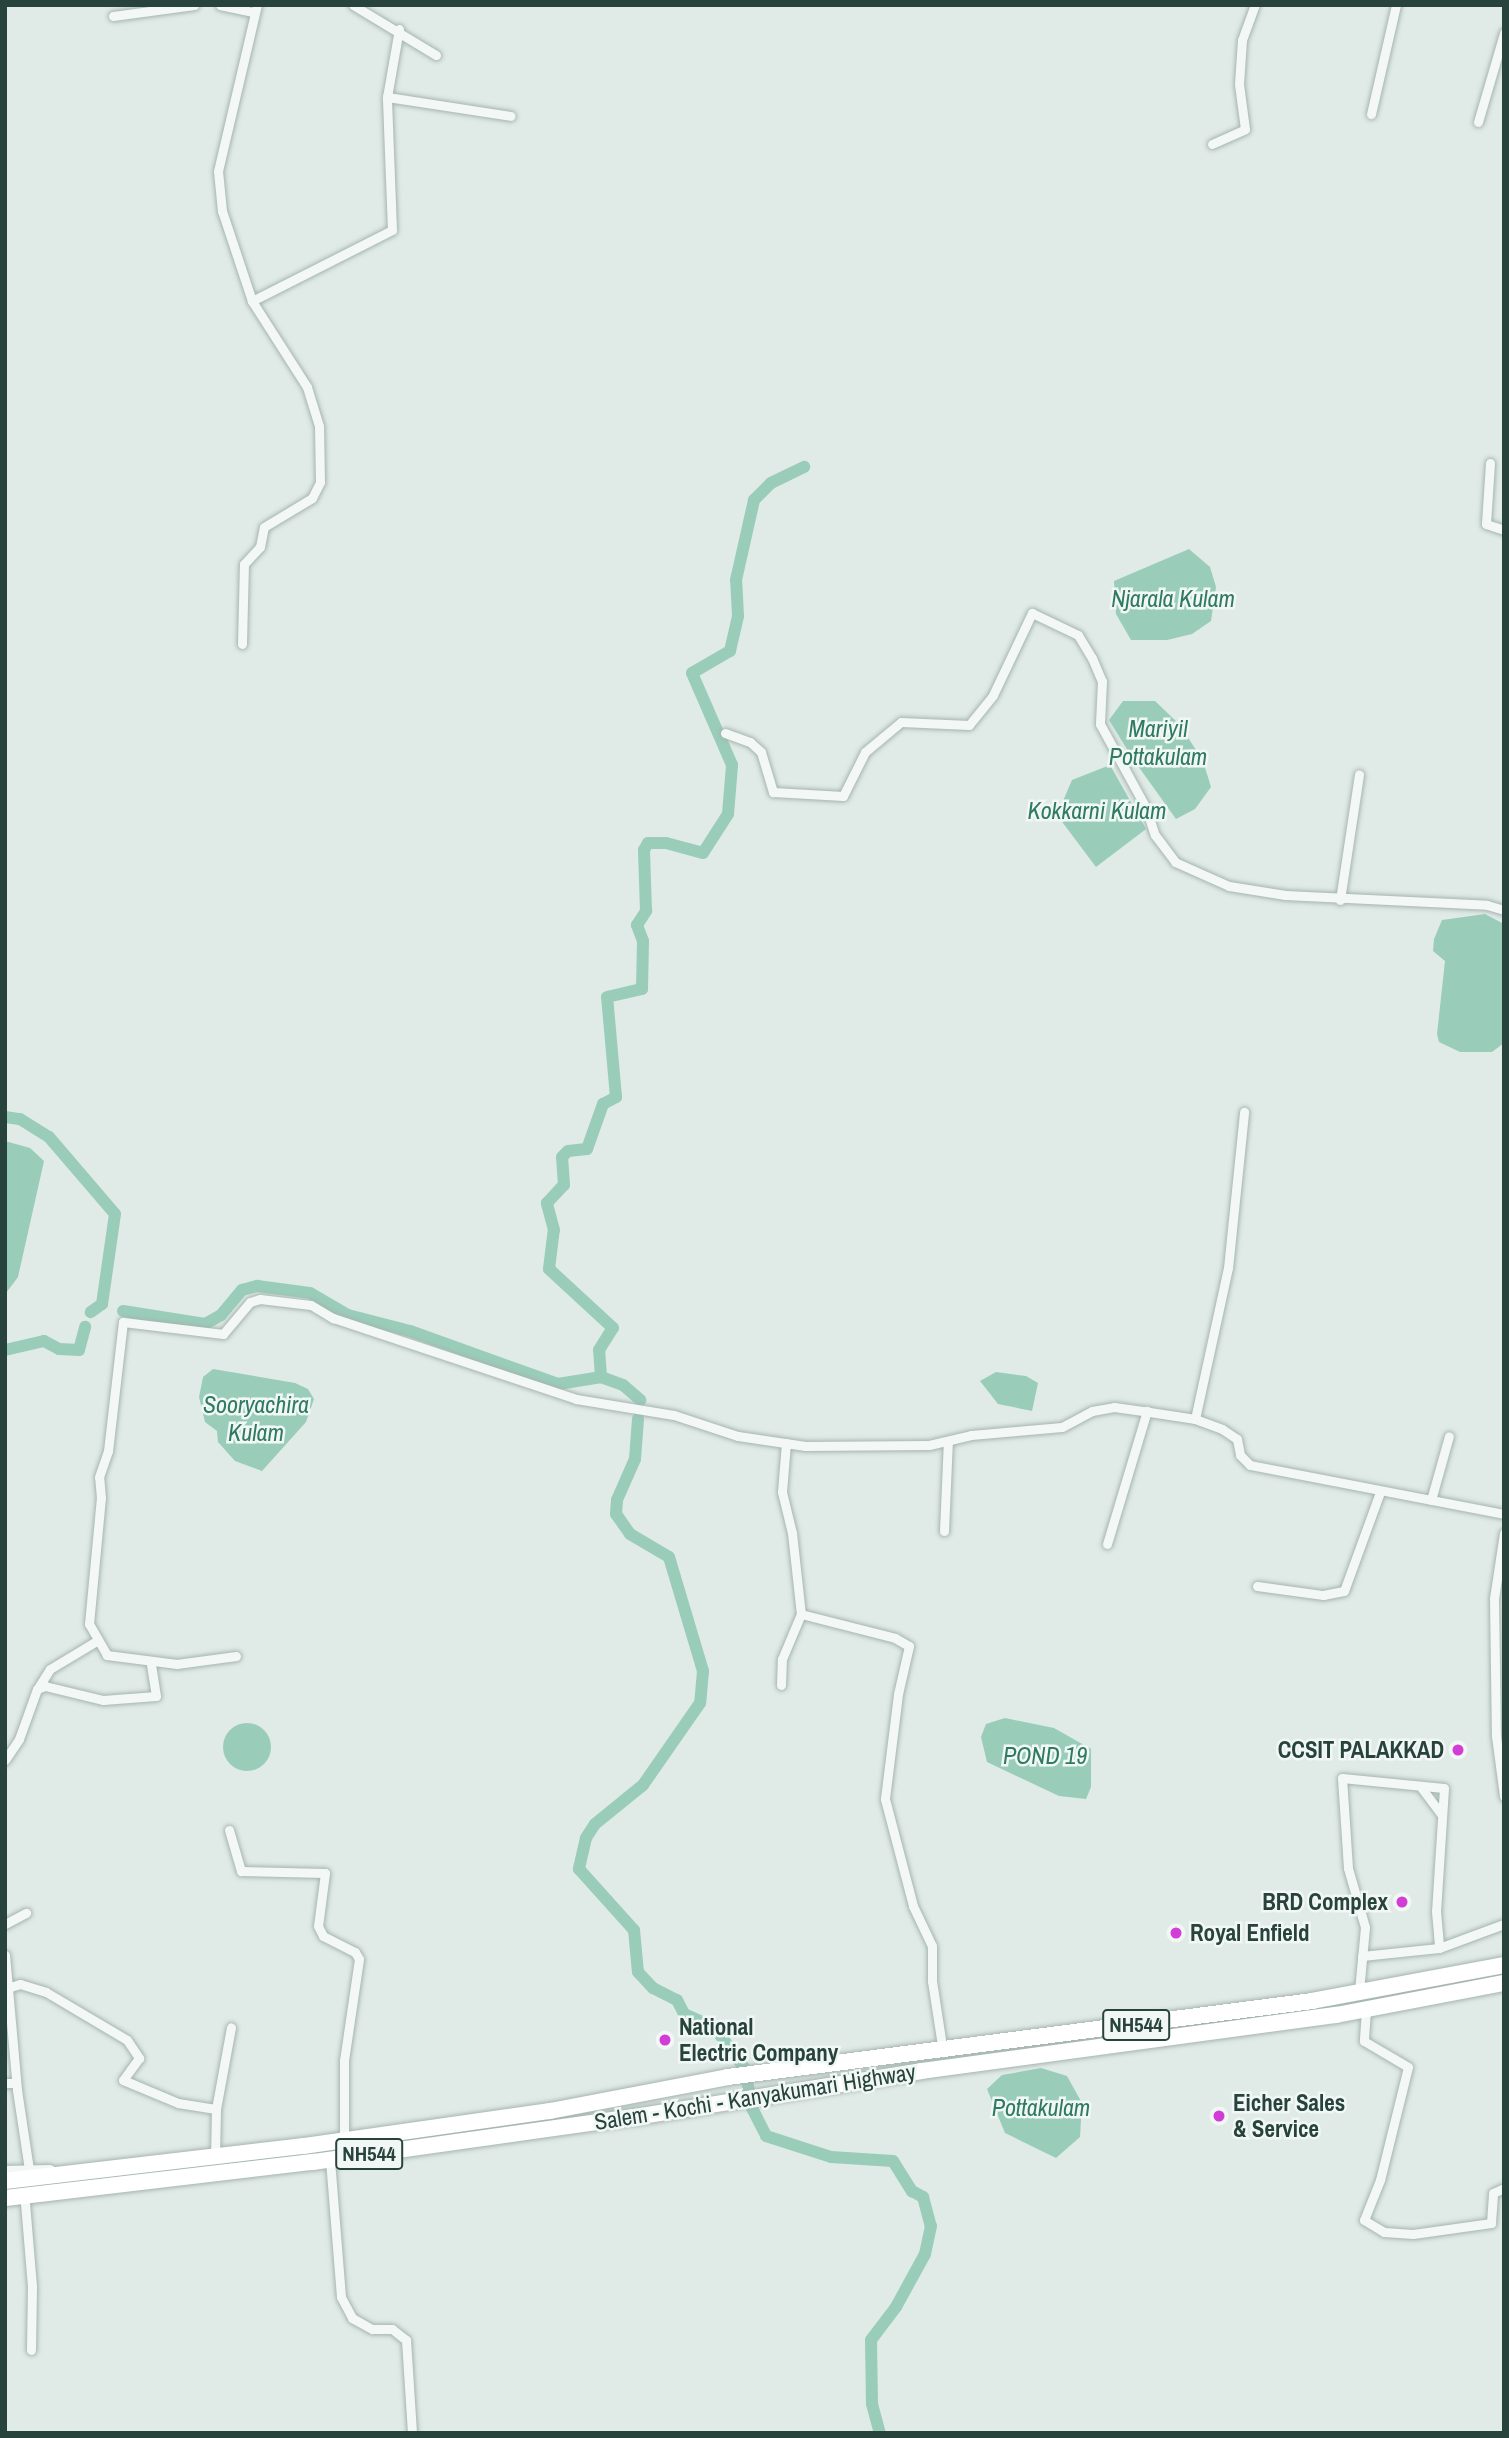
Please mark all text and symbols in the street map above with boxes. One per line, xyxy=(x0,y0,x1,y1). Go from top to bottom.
water label: Njarala Kulam xyxy=(1111,585,1235,613)
water label: Mariyil Pottakulam xyxy=(1109,715,1207,771)
water label: Kokkarni Kulam xyxy=(1028,797,1166,825)
water label: Sooryachira Kulam xyxy=(203,1391,309,1447)
place label: CCSIT PALAKKAD xyxy=(1278,1736,1444,1764)
water label: POND 19 xyxy=(1003,1742,1087,1770)
marker: CCSIT PALAKKAD xyxy=(1450,1742,1466,1758)
place label: BRD Complex xyxy=(1262,1888,1388,1916)
marker: BRD Complex xyxy=(1394,1894,1410,1910)
place label: Royal Enfield xyxy=(1190,1919,1309,1947)
marker: Royal Enfield xyxy=(1168,1925,1184,1941)
road number: NH544 xyxy=(1101,2008,1171,2042)
place label: National Electric Company xyxy=(679,2013,838,2067)
marker: National Electric Company xyxy=(657,2032,673,2048)
street label: Salem - Kochi - Kanyakumari Highway xyxy=(592,2058,918,2136)
place label: Eicher Sales & Service xyxy=(1233,2089,1345,2143)
water label: Pottakulam xyxy=(992,2094,1090,2122)
marker: Eicher Sales & Service xyxy=(1211,2108,1227,2124)
road number: NH544 xyxy=(334,2136,404,2172)

